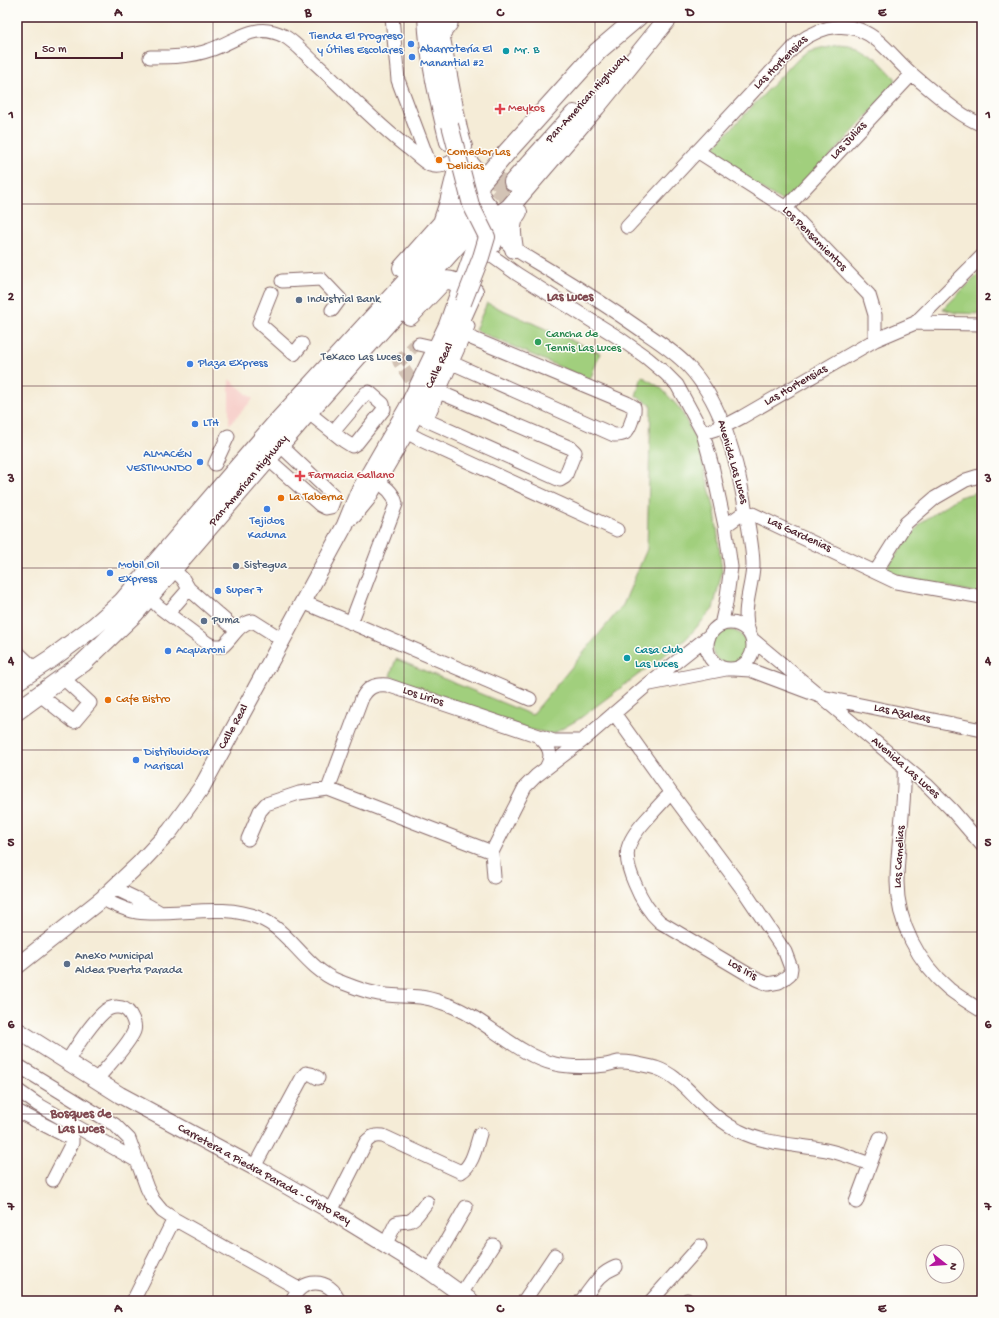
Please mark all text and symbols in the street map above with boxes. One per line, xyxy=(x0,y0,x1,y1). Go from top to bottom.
text: A xyxy=(113,6,123,21)
text: B xyxy=(304,6,313,21)
text: C xyxy=(495,6,505,21)
text: D xyxy=(685,6,695,21)
text: E xyxy=(878,6,887,21)
place label: Tienda El Progreso y Útiles Escolares xyxy=(308,30,404,58)
street label: Las Hortensias xyxy=(751,33,811,93)
scale bar xyxy=(36,34,122,60)
marker: Tienda El Progreso y Útiles Escolares xyxy=(406,39,416,49)
text: 50 m xyxy=(42,43,67,57)
place label: Abarrotería El Manantial #2 xyxy=(420,43,493,71)
place label: Mr. B xyxy=(514,44,540,58)
marker: Mr. B xyxy=(501,46,511,56)
street label: Pan-American Highway xyxy=(543,51,631,147)
marker: Abarrotería El Manantial #2 xyxy=(407,52,417,62)
place label: Meykos xyxy=(508,102,545,116)
marker: Meykos xyxy=(495,104,505,114)
text: 1 xyxy=(7,108,14,123)
text: 1 xyxy=(984,108,991,123)
street label: Las Julias xyxy=(828,119,870,163)
place label: Comedor Las Delicias xyxy=(446,146,511,174)
marker: Comedor Las Delicias xyxy=(434,155,444,165)
street label: Los Pensamientos xyxy=(779,204,850,275)
text: 2 xyxy=(8,290,15,305)
district label: Las Luces xyxy=(547,290,595,305)
text: 2 xyxy=(985,290,992,305)
place label: Industrial Bank xyxy=(307,293,382,307)
marker: Industrial Bank xyxy=(294,295,304,305)
place label: Cancha de Tennis Las Luces xyxy=(545,328,622,356)
marker: Cancha de Tennis Las Luces xyxy=(533,337,543,347)
street label: Calle Real xyxy=(423,340,457,391)
place label: Texaco Las Luces xyxy=(320,351,402,365)
marker: Texaco Las Luces xyxy=(404,353,414,363)
place label: Plaza Express xyxy=(197,357,268,371)
marker: Plaza Express xyxy=(185,359,195,369)
street label: Las Hortensias xyxy=(762,362,831,410)
place label: LTH xyxy=(203,417,219,431)
marker: LTH xyxy=(190,419,200,429)
street label: Avenida Las Luces xyxy=(713,419,751,506)
street label: Pan-American Highway xyxy=(206,432,291,530)
place label: ALMACÉN VESTIMUNDO xyxy=(126,448,192,476)
marker: ALMACÉN VESTIMUNDO xyxy=(195,457,205,467)
place label: Farmacia Gallano xyxy=(307,469,395,483)
marker: Farmacia Gallano xyxy=(295,471,305,481)
text: 3 xyxy=(7,472,15,487)
text: 3 xyxy=(984,472,992,487)
place label: La Taberna xyxy=(289,491,344,505)
marker: La Taberna xyxy=(276,493,286,503)
marker: Tejidos Kaduna xyxy=(262,504,272,514)
street label: Las Gardenias xyxy=(765,514,834,556)
place label: Tejidos Kaduna xyxy=(248,515,286,543)
place label: Mobil Oil Express xyxy=(118,559,160,587)
place label: Sistegua xyxy=(244,559,287,573)
marker: Sistegua xyxy=(231,561,241,571)
marker: Mobil Oil Express xyxy=(105,568,115,578)
place label: Super 7 xyxy=(226,584,263,598)
marker: Super 7 xyxy=(213,586,223,596)
place label: Puma xyxy=(211,614,240,628)
marker: Puma xyxy=(199,616,209,626)
place label: Acquaroni xyxy=(176,644,226,658)
place label: Casa Club Las Luces xyxy=(635,644,684,672)
marker: Acquaroni xyxy=(163,646,173,656)
marker: Casa Club Las Luces xyxy=(622,653,632,663)
text: 4 xyxy=(7,654,15,669)
text: 4 xyxy=(984,654,992,669)
street label: Los Lirios xyxy=(401,684,446,710)
place label: Cafe Bistro xyxy=(116,693,170,707)
marker: Cafe Bistro xyxy=(103,695,113,705)
street label: Las Azaleas xyxy=(873,701,932,727)
street label: Calle Real xyxy=(216,702,252,752)
street label: Avenida Las Luces xyxy=(868,734,943,802)
place label: Distribuidora Mariscal xyxy=(143,746,210,774)
marker: Distribuidora Mariscal xyxy=(131,755,141,765)
street label: Las Camelias xyxy=(891,825,909,889)
text: 5 xyxy=(8,836,15,851)
text: 5 xyxy=(985,836,992,851)
place label: Anexo Municipal Aldea Puerta Parada xyxy=(75,950,183,978)
street label: Los Iris xyxy=(725,956,760,984)
marker: Anexo Municipal Aldea Puerta Parada xyxy=(62,959,72,969)
text: 6 xyxy=(8,1018,15,1033)
text: 6 xyxy=(985,1018,992,1033)
district label: Bosques de Las Luces xyxy=(50,1107,113,1137)
street label: Carretera a Piedra Parada - Cristo Rey xyxy=(175,1121,353,1229)
text: 7 xyxy=(7,1200,16,1215)
text: 7 xyxy=(984,1200,993,1215)
north arrow xyxy=(925,1244,965,1284)
text: N xyxy=(946,1261,959,1272)
text: A xyxy=(113,1302,123,1317)
text: B xyxy=(304,1302,313,1317)
text: C xyxy=(495,1302,505,1317)
text: D xyxy=(685,1302,695,1317)
text: E xyxy=(878,1302,887,1317)

